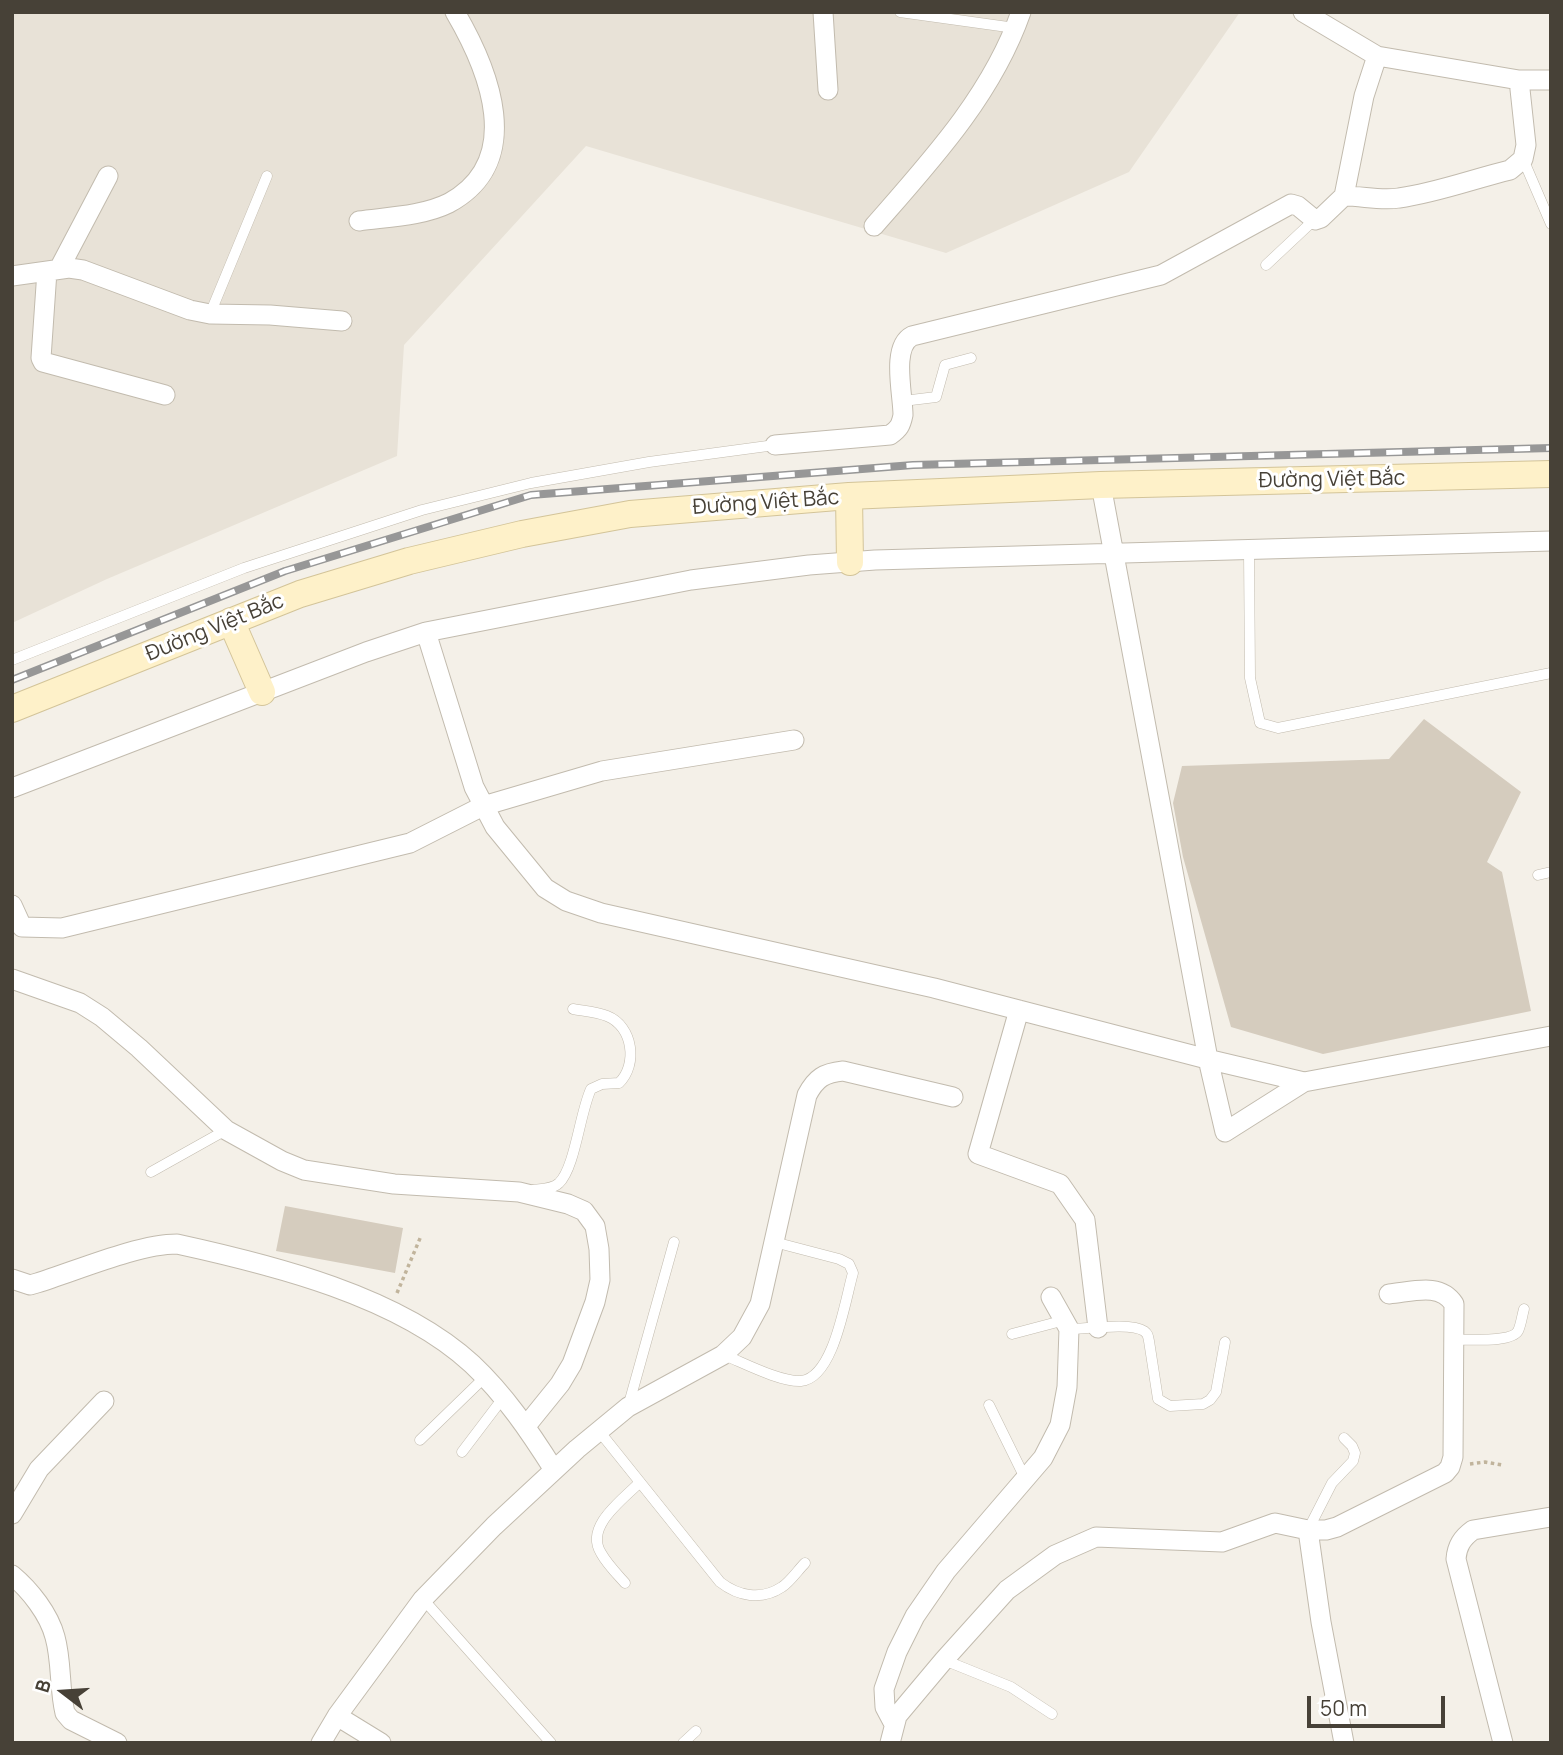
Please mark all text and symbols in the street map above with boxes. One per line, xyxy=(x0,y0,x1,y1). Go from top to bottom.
street label: Đường Việt Bắc xyxy=(1259,466,1405,494)
street label: Đường Việt Bắc xyxy=(692,485,840,521)
street label: Đường Việt Bắc xyxy=(142,589,288,667)
north arrow xyxy=(28,1657,98,1727)
text: B xyxy=(29,1676,57,1695)
scale bar xyxy=(1311,1682,1449,1726)
text: 50 m xyxy=(1320,1694,1367,1722)

